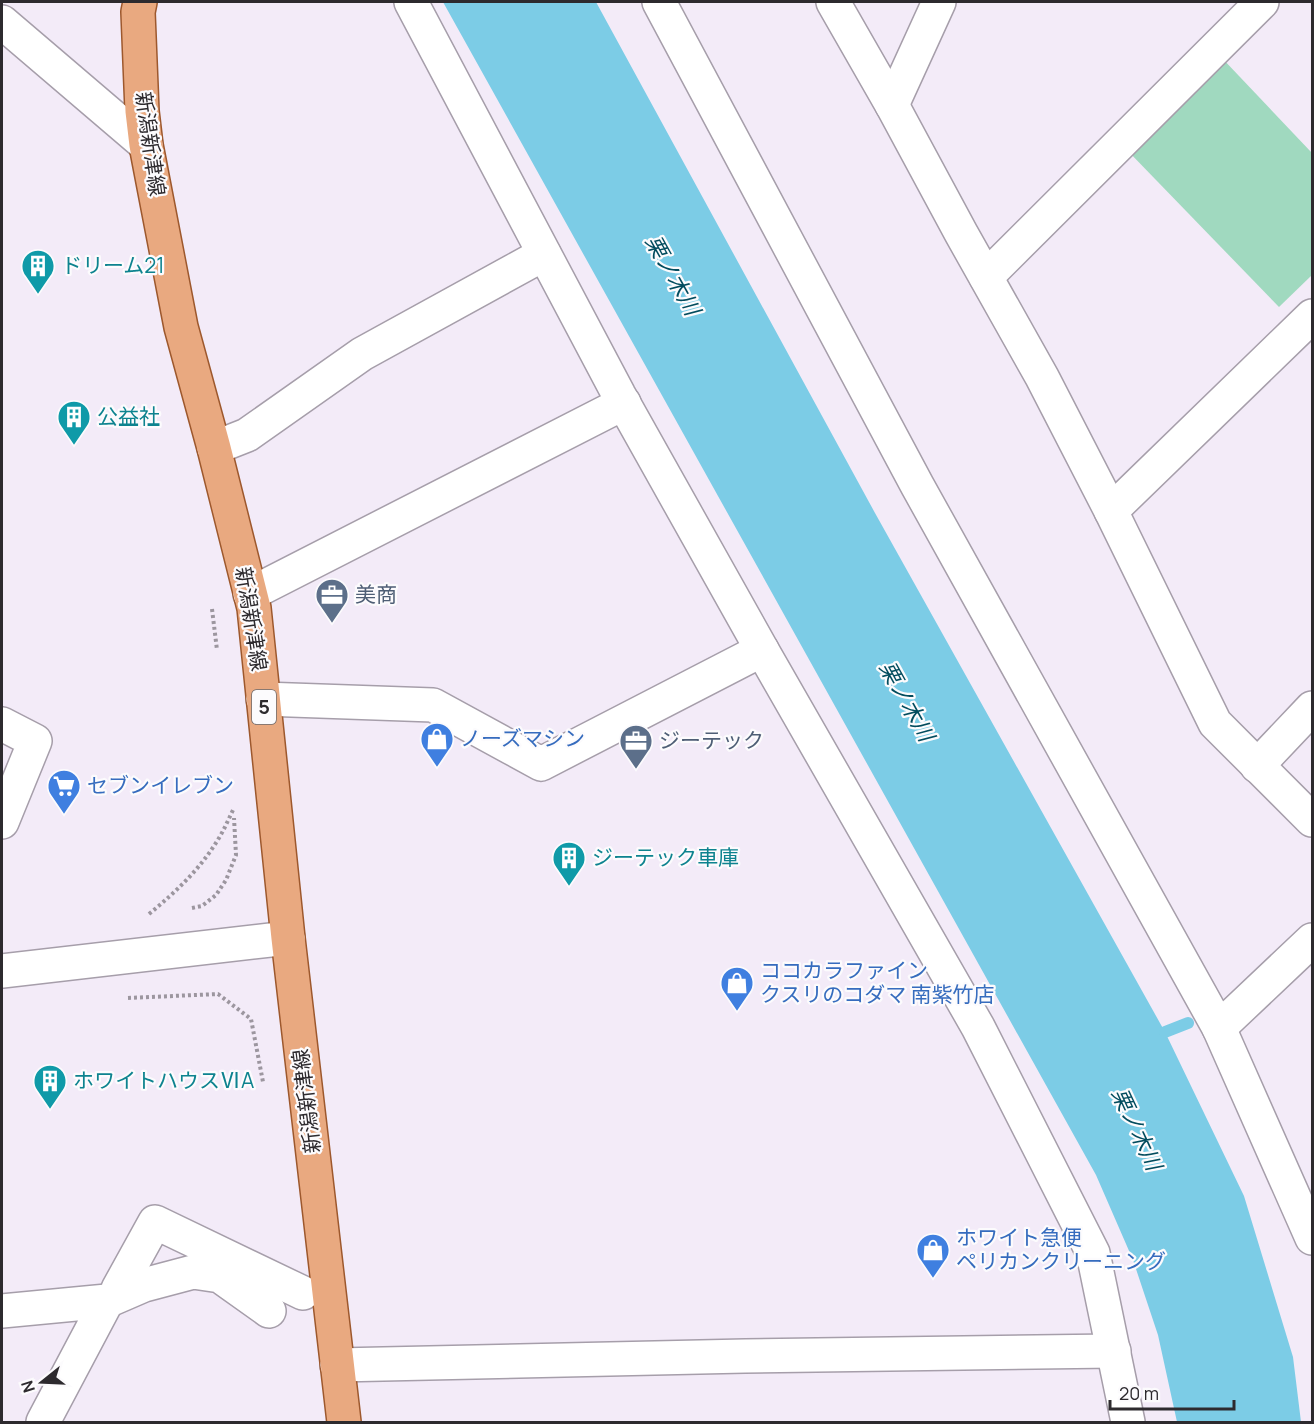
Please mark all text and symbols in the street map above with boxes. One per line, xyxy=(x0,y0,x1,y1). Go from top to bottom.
street label: 新潟新津線 xyxy=(130,90,172,198)
water label: 栗ノ木川 xyxy=(639,229,708,322)
building icon: ドリーム21 xyxy=(20,248,56,295)
place label: ドリーム21 xyxy=(61,251,165,279)
building icon: 公益社 xyxy=(56,399,92,446)
place label: 公益社 xyxy=(97,402,160,430)
street label: 新潟新津線 xyxy=(230,565,274,673)
office icon: 美商 xyxy=(314,577,350,624)
place label: 美商 xyxy=(355,580,397,608)
water label: 栗ノ木川 xyxy=(873,655,942,748)
road number: 5 xyxy=(252,690,276,724)
shop icon: ノーズマシン xyxy=(419,721,455,768)
office icon: ジーテック xyxy=(618,723,654,770)
place label: ノーズマシン xyxy=(460,724,585,752)
place label: ジーテック xyxy=(659,726,764,754)
supermarket icon: セブンイレブン xyxy=(46,768,82,815)
place label: セブンイレブン xyxy=(87,771,234,799)
building icon: ジーテック車庫 xyxy=(551,840,587,887)
place label: ジーテック車庫 xyxy=(592,843,739,871)
place label: ココカラファイン クスリのコダマ 南紫竹店 xyxy=(760,956,995,1008)
shop icon: ココカラファイン クスリのコダマ 南紫竹店 xyxy=(719,965,755,1012)
street label: 新潟新津線 xyxy=(286,1047,326,1155)
building icon: ホワイトハウスⅥA xyxy=(32,1063,68,1110)
place label: ホワイトハウスⅥA xyxy=(73,1066,254,1094)
water label: 栗ノ木川 xyxy=(1105,1083,1170,1177)
place label: ホワイト急便 ペリカンクリーニング xyxy=(956,1223,1166,1275)
shop icon: ホワイト急便 ペリカンクリーニング xyxy=(915,1232,951,1279)
north arrow xyxy=(12,1352,72,1412)
scale bar xyxy=(1110,1373,1234,1411)
text: N xyxy=(15,1378,40,1396)
text: 20 m xyxy=(1119,1381,1159,1405)

